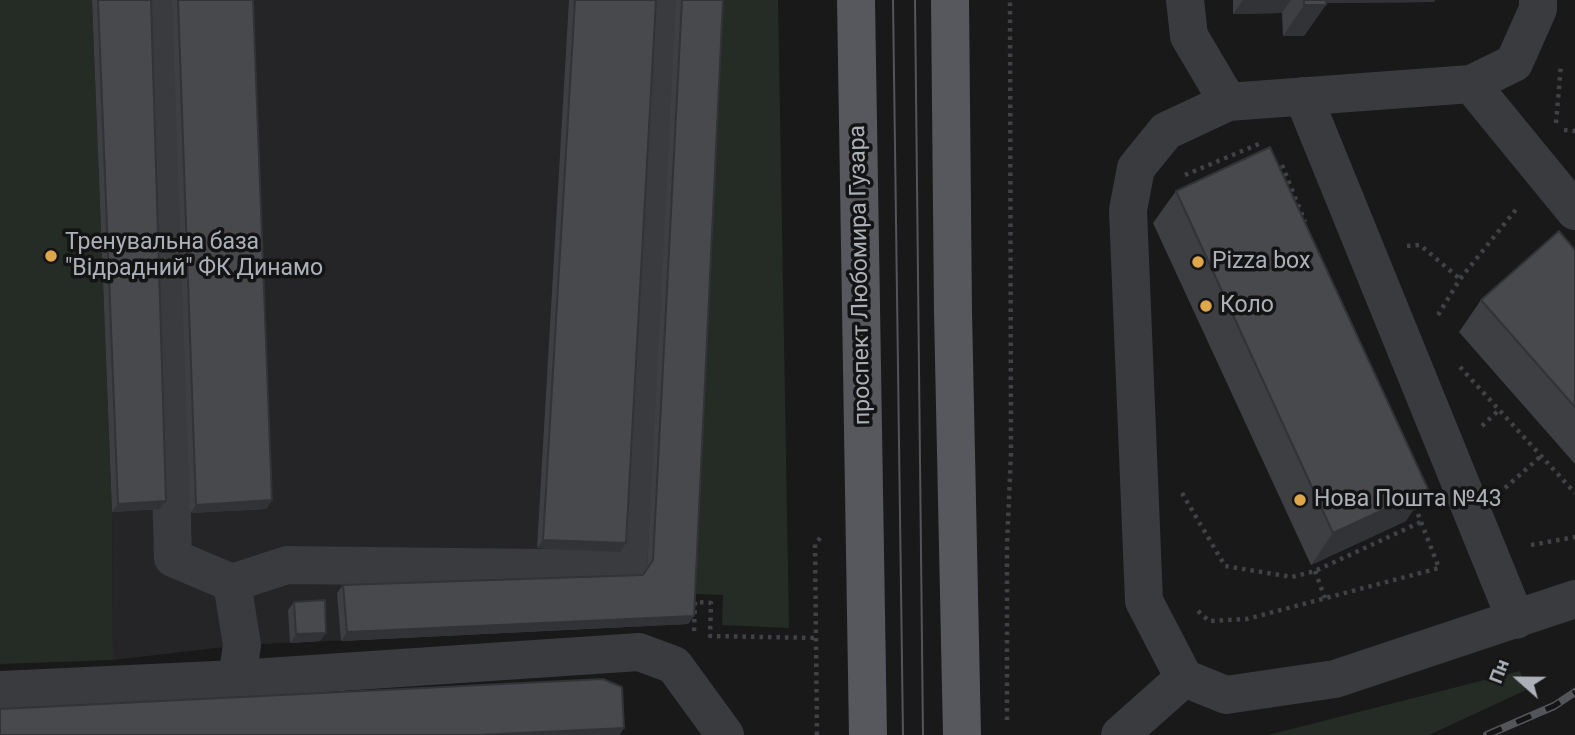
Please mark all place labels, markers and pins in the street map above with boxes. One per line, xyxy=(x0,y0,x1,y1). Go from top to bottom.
place label: Тренувальна база "Відрадний" ФК Динамо xyxy=(65,229,323,283)
marker: Тренувальна база "Відрадний" ФК Динамо xyxy=(43,248,59,264)
place label: Pizza box xyxy=(1212,248,1310,276)
marker: Pizza box xyxy=(1190,254,1206,270)
place label: Коло xyxy=(1220,292,1274,320)
marker: Коло xyxy=(1198,298,1214,314)
place label: Нова Пошта №43 xyxy=(1314,486,1502,514)
marker: Нова Пошта №43 xyxy=(1292,492,1308,508)

